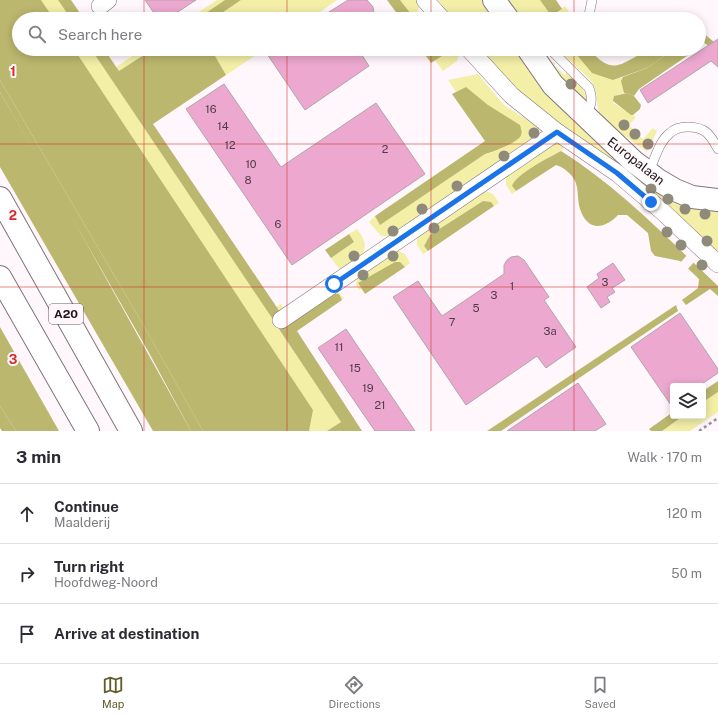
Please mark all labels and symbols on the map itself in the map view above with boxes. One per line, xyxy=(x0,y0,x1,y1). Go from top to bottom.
text: 1 xyxy=(10,64,16,79)
house number: 16 xyxy=(205,103,217,115)
house number: 14 xyxy=(217,120,229,132)
street label: Europalaan xyxy=(604,134,668,188)
house number: 12 xyxy=(224,139,236,151)
house number: 2 xyxy=(382,143,389,155)
house number: 10 xyxy=(245,158,257,170)
house number: 8 xyxy=(244,174,252,186)
route end xyxy=(642,193,660,211)
text: 2 xyxy=(9,208,17,223)
house number: 6 xyxy=(275,218,282,230)
route start xyxy=(325,275,343,293)
house number: 3 xyxy=(602,276,609,288)
house number: 1 xyxy=(510,280,514,292)
house number: 3 xyxy=(491,289,498,301)
house number: 5 xyxy=(472,302,480,314)
road number: A20 xyxy=(49,304,83,324)
house number: 7 xyxy=(449,316,456,328)
house number: 3a xyxy=(543,325,557,337)
house number: 11 xyxy=(335,341,343,353)
text: 3 xyxy=(9,352,18,367)
house number: 15 xyxy=(349,362,361,374)
house number: 19 xyxy=(362,382,374,394)
house number: 21 xyxy=(374,399,386,411)

